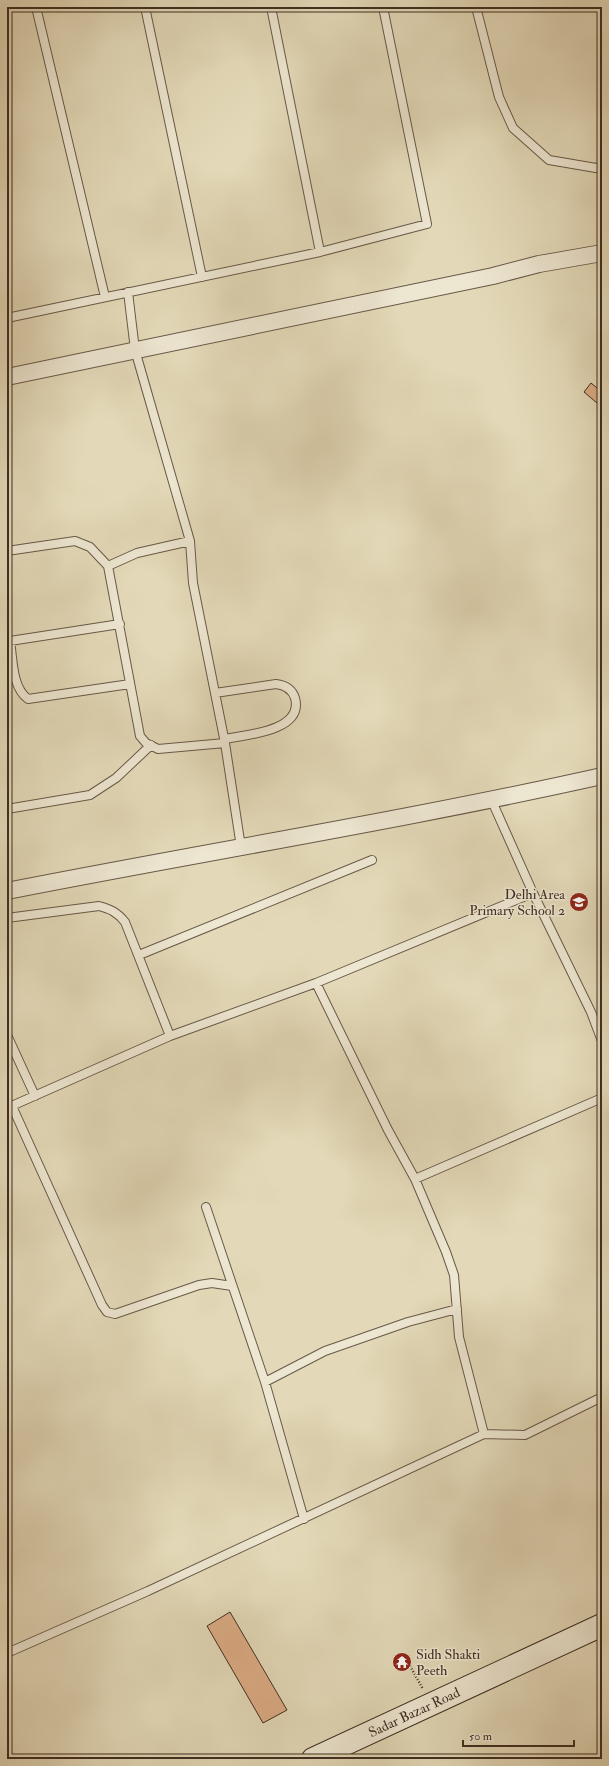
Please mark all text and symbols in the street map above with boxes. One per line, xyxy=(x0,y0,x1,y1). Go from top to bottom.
place label: Delhi Area Primary School 2 xyxy=(469,886,565,920)
school or university icon: Delhi Area Primary School 2 xyxy=(568,891,590,913)
place label: Sidh Shakti Peeth xyxy=(416,1646,481,1679)
temple icon: Sidh Shakti Peeth xyxy=(391,1651,413,1673)
street label: Sadar Bazar Road xyxy=(366,1684,463,1741)
scale bar xyxy=(463,1722,574,1748)
text: 50 m xyxy=(469,1729,493,1744)

